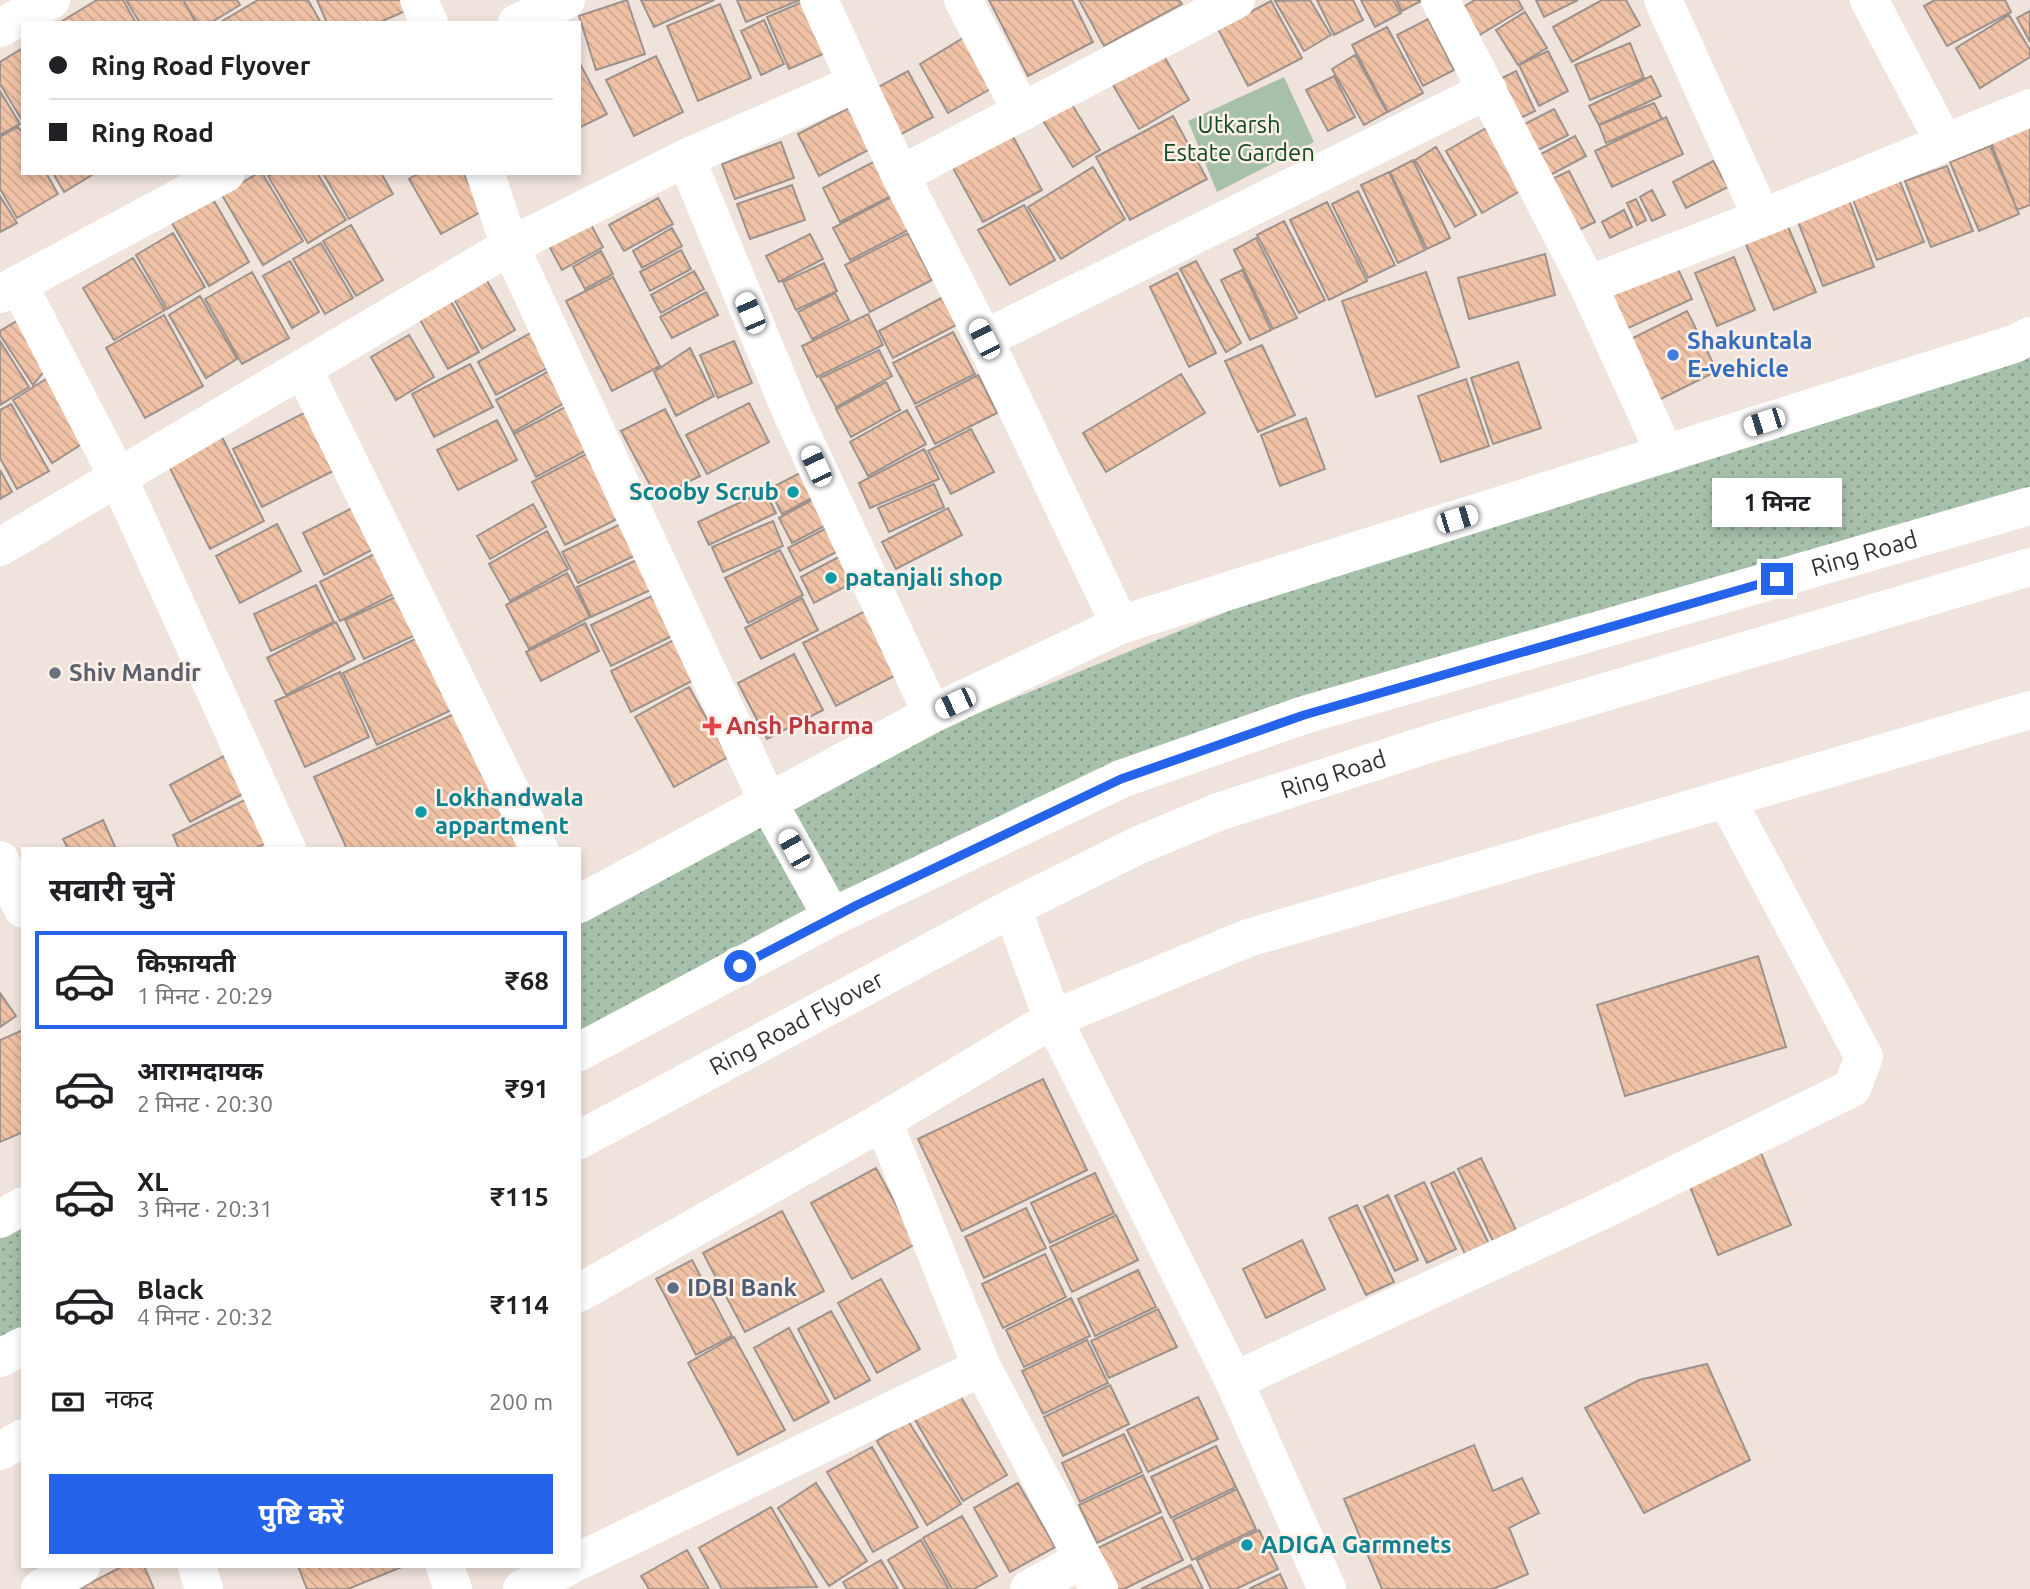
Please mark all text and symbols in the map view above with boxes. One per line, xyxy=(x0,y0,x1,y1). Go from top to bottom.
text: Ring Road Flyover xyxy=(91,51,310,80)
park label: Utkarsh Estate Garden xyxy=(1163,111,1315,166)
text: Ring Road xyxy=(91,118,214,147)
car xyxy=(733,290,768,336)
car xyxy=(966,316,1003,362)
place label: Shakuntala E-vehicle xyxy=(1687,327,1813,382)
marker: Shakuntala E-vehicle xyxy=(1665,347,1681,363)
car xyxy=(1741,406,1788,438)
car xyxy=(798,443,835,489)
callout: 1 मिनट xyxy=(1712,477,1842,526)
place label: Scooby Scrub xyxy=(629,478,779,505)
marker: Scooby Scrub xyxy=(785,484,801,500)
text: 1 मिनट xyxy=(1744,490,1810,515)
car xyxy=(1434,503,1481,535)
street label: Ring Road xyxy=(1808,525,1920,581)
route end xyxy=(1761,563,1793,595)
place label: patanjali shop xyxy=(845,564,1003,591)
marker: patanjali shop xyxy=(823,570,839,586)
place label: Shiv Mandir xyxy=(69,659,201,686)
marker: Shiv Mandir xyxy=(47,665,63,681)
car xyxy=(932,685,979,721)
place label: Ansh Pharma xyxy=(726,712,874,739)
marker: Ansh Pharma xyxy=(704,718,720,734)
street label: Ring Road xyxy=(1277,745,1389,804)
place label: Lokhandwala appartment xyxy=(435,784,584,839)
marker: Lokhandwala appartment xyxy=(413,804,429,820)
car xyxy=(775,826,814,872)
text: सवारी चुनें xyxy=(49,871,174,907)
text: किफ़ायती xyxy=(137,948,236,977)
icon: car xyxy=(53,949,116,1012)
route start xyxy=(724,950,756,982)
street label: Ring Road Flyover xyxy=(705,965,888,1080)
text: ₹68 xyxy=(505,966,549,995)
text: 1 मिनट · 20:29 xyxy=(137,983,273,1008)
text: आरामदायक xyxy=(137,1056,263,1085)
icon: car xyxy=(53,1057,116,1120)
text: ₹91 xyxy=(505,1074,549,1103)
text: 2 मिनट · 20:30 xyxy=(137,1091,273,1116)
icon: car xyxy=(53,1165,116,1228)
text: XL xyxy=(137,1167,168,1196)
text: ₹115 xyxy=(490,1182,549,1211)
text: 3 मिनट · 20:31 xyxy=(137,1196,273,1221)
icon: car xyxy=(53,1273,116,1336)
place label: IDBI Bank xyxy=(687,1274,798,1301)
text: Black xyxy=(137,1275,204,1304)
marker: IDBI Bank xyxy=(665,1280,681,1296)
text: ₹114 xyxy=(490,1290,549,1319)
text: 4 मिनट · 20:32 xyxy=(137,1304,273,1329)
icon: cash xyxy=(49,1383,87,1421)
text: नकद xyxy=(105,1384,153,1413)
text: 200 m xyxy=(489,1389,553,1414)
button: पुष्टि करें xyxy=(49,1474,553,1554)
place label: ADIGA Garmnets xyxy=(1261,1531,1452,1558)
marker: ADIGA Garmnets xyxy=(1239,1537,1255,1553)

